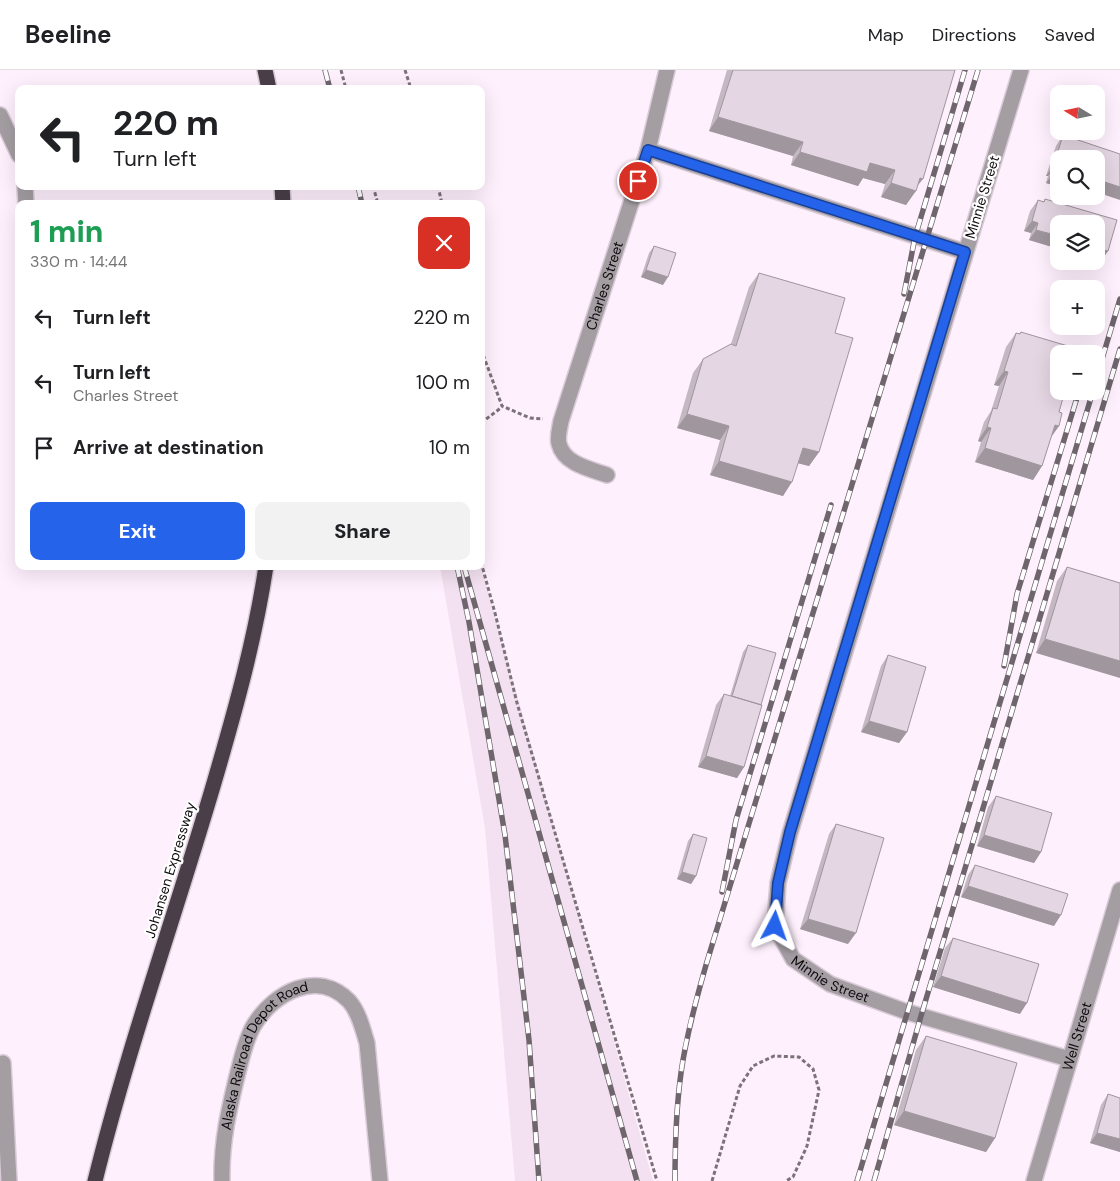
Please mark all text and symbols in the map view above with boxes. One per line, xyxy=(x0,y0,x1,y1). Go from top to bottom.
text: Beeline xyxy=(25,19,111,50)
text: Map xyxy=(868,23,904,47)
text: Directions xyxy=(932,23,1017,47)
text: Saved xyxy=(1045,23,1095,47)
north arrow xyxy=(1050,85,1105,140)
map controls xyxy=(1050,85,1105,400)
text: 220 m xyxy=(113,100,219,146)
icon: left xyxy=(30,105,95,170)
text: Turn left xyxy=(113,144,197,173)
button: search xyxy=(1050,150,1105,205)
street label: Minnie Street xyxy=(961,153,1003,241)
pin xyxy=(617,160,659,202)
icon: arrive xyxy=(624,167,652,195)
text: 1 min xyxy=(30,212,103,251)
button: layers xyxy=(1050,215,1105,270)
button: close xyxy=(418,217,470,269)
street label: Charles Street xyxy=(582,239,627,333)
text: 330 m · 14:44 xyxy=(30,251,127,272)
button: + xyxy=(1050,280,1105,335)
icon: left xyxy=(30,304,58,332)
text: Turn left xyxy=(73,305,151,330)
text: 220 m xyxy=(413,305,470,330)
button: − xyxy=(1050,345,1105,400)
text: Turn left xyxy=(73,360,151,385)
icon: left xyxy=(30,369,58,397)
text: 100 m xyxy=(416,370,470,395)
text: Charles Street xyxy=(73,385,179,406)
icon: arrive xyxy=(30,434,58,462)
text: Arrive at destination xyxy=(73,435,264,460)
text: 10 m xyxy=(429,435,470,460)
button: Exit xyxy=(30,502,245,560)
button: Share xyxy=(255,502,470,560)
street label: Johansen Expressway xyxy=(141,799,199,940)
position arrow xyxy=(748,899,800,951)
street label: Minnie Street xyxy=(788,951,872,1006)
street label: Alaska Railroad Depot Road xyxy=(217,977,310,1131)
street label: Well Street xyxy=(1058,1000,1095,1073)

